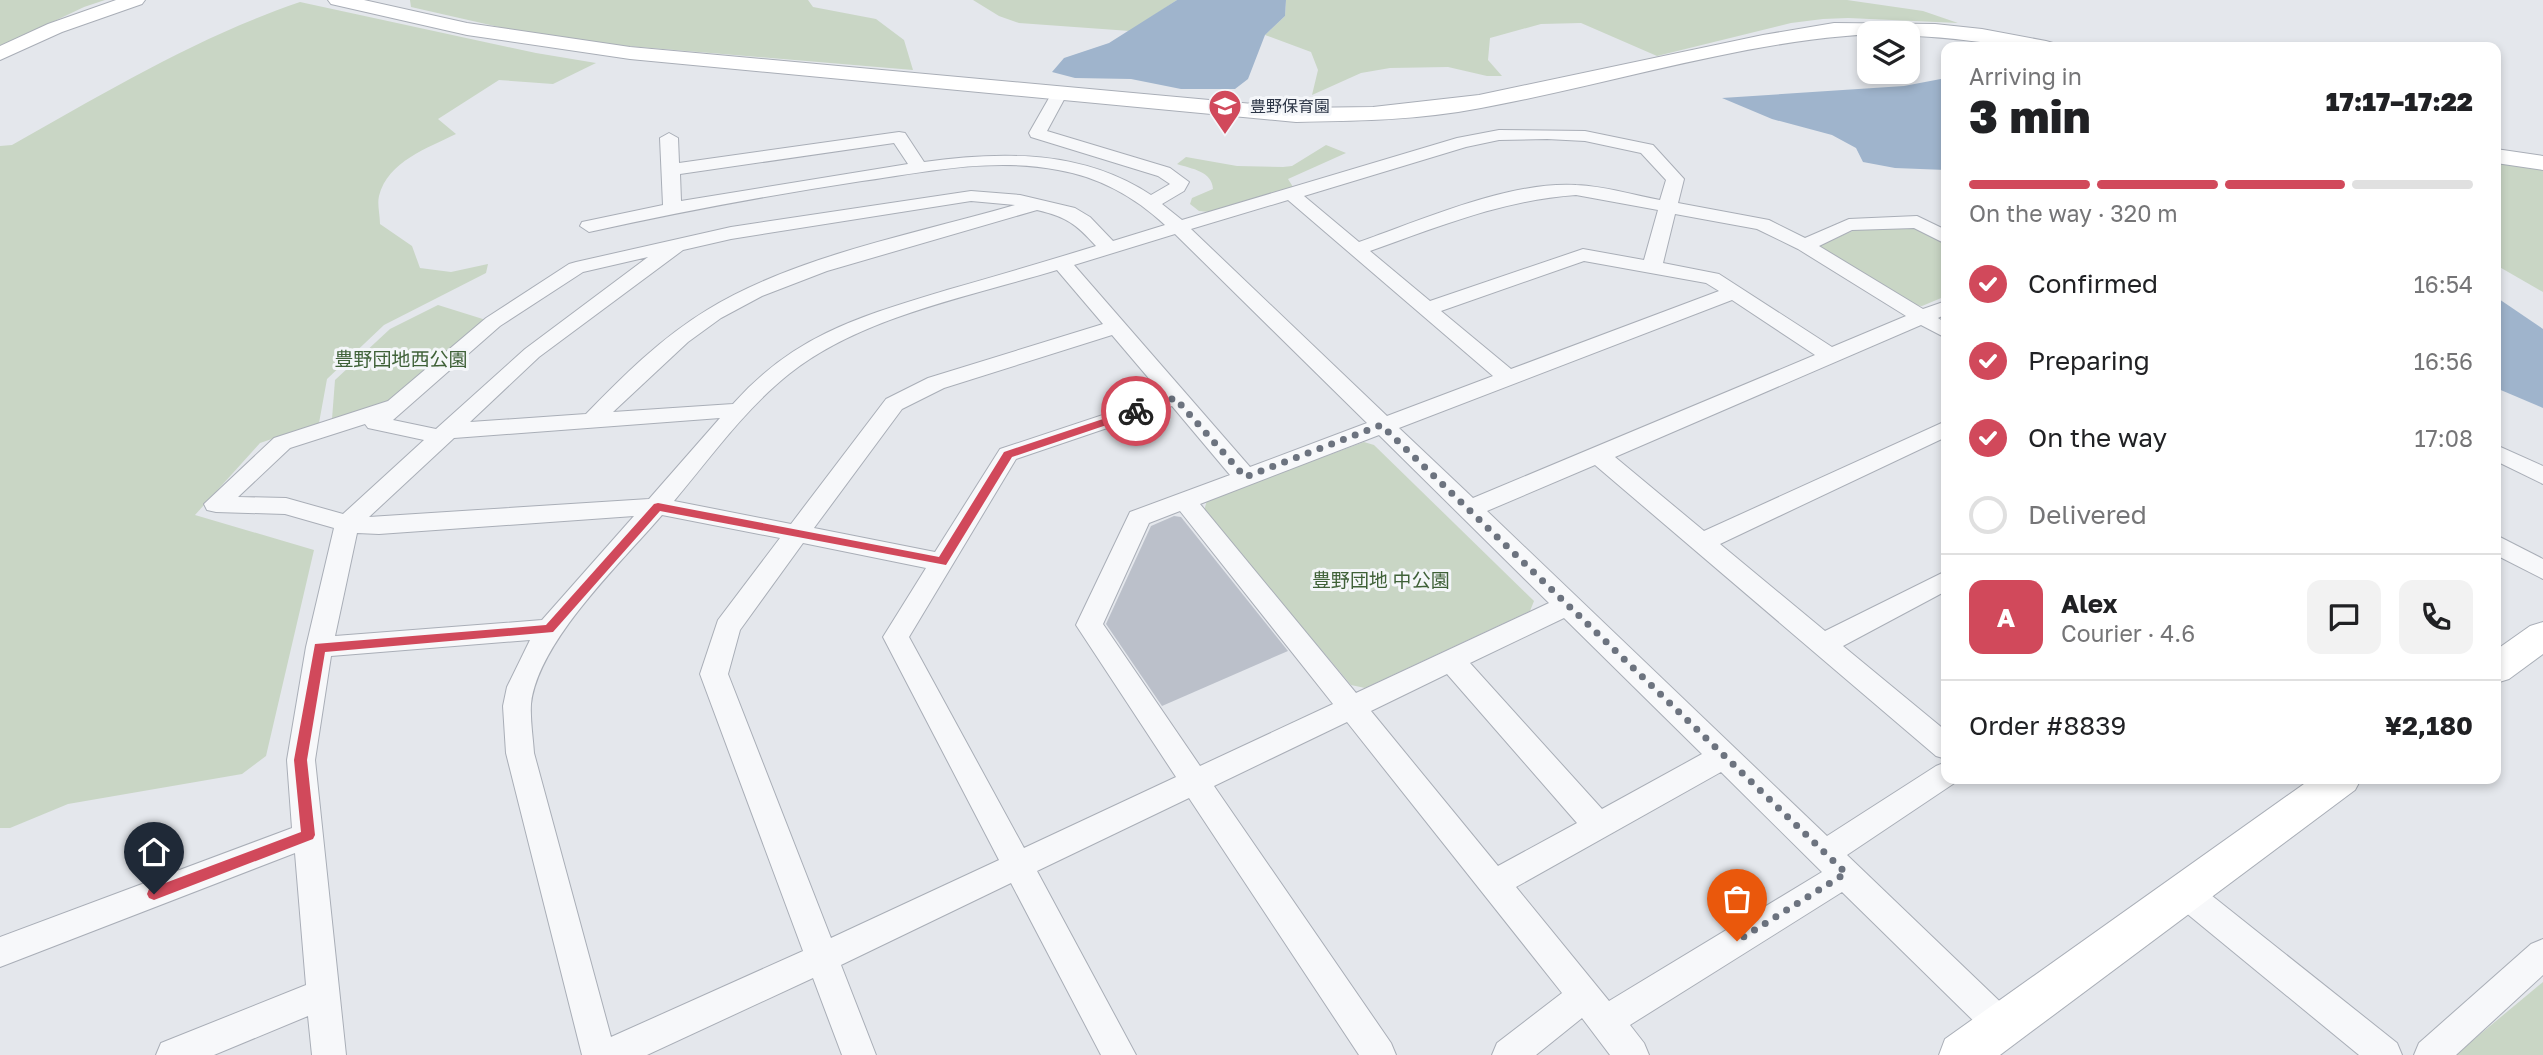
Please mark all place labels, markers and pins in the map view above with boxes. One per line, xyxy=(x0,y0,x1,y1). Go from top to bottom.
school or university icon: 豊野保育園 xyxy=(1206,87,1244,136)
place label: 豊野保育園 xyxy=(1250,96,1330,116)
pin xyxy=(124,822,184,894)
pin xyxy=(1707,869,1767,941)

